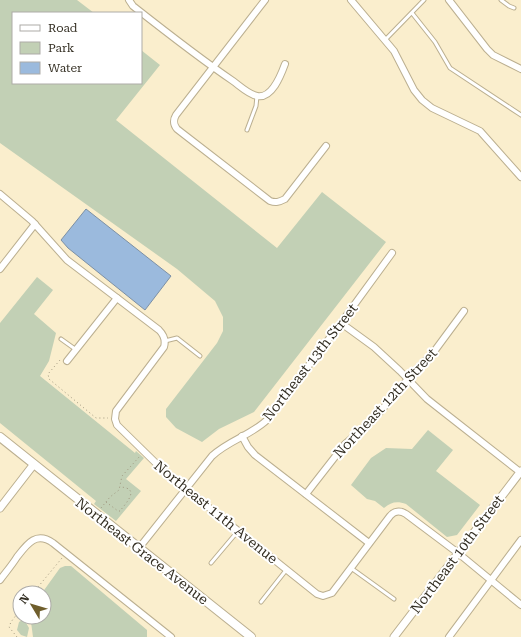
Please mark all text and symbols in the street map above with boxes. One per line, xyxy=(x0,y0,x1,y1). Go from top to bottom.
legend xyxy=(12,12,142,84)
text: Road xyxy=(48,21,78,35)
text: Park xyxy=(48,41,75,55)
text: Water xyxy=(48,61,82,75)
street label: Northeast 13th Street xyxy=(259,300,361,424)
street label: Northeast 12th Street xyxy=(330,345,440,461)
street label: Northeast 11th Avenue xyxy=(151,457,281,567)
street label: Northeast 10th Street xyxy=(407,492,507,616)
street label: Northeast Grace Avenue xyxy=(73,494,212,608)
north arrow xyxy=(12,585,52,625)
text: N xyxy=(17,591,33,606)

